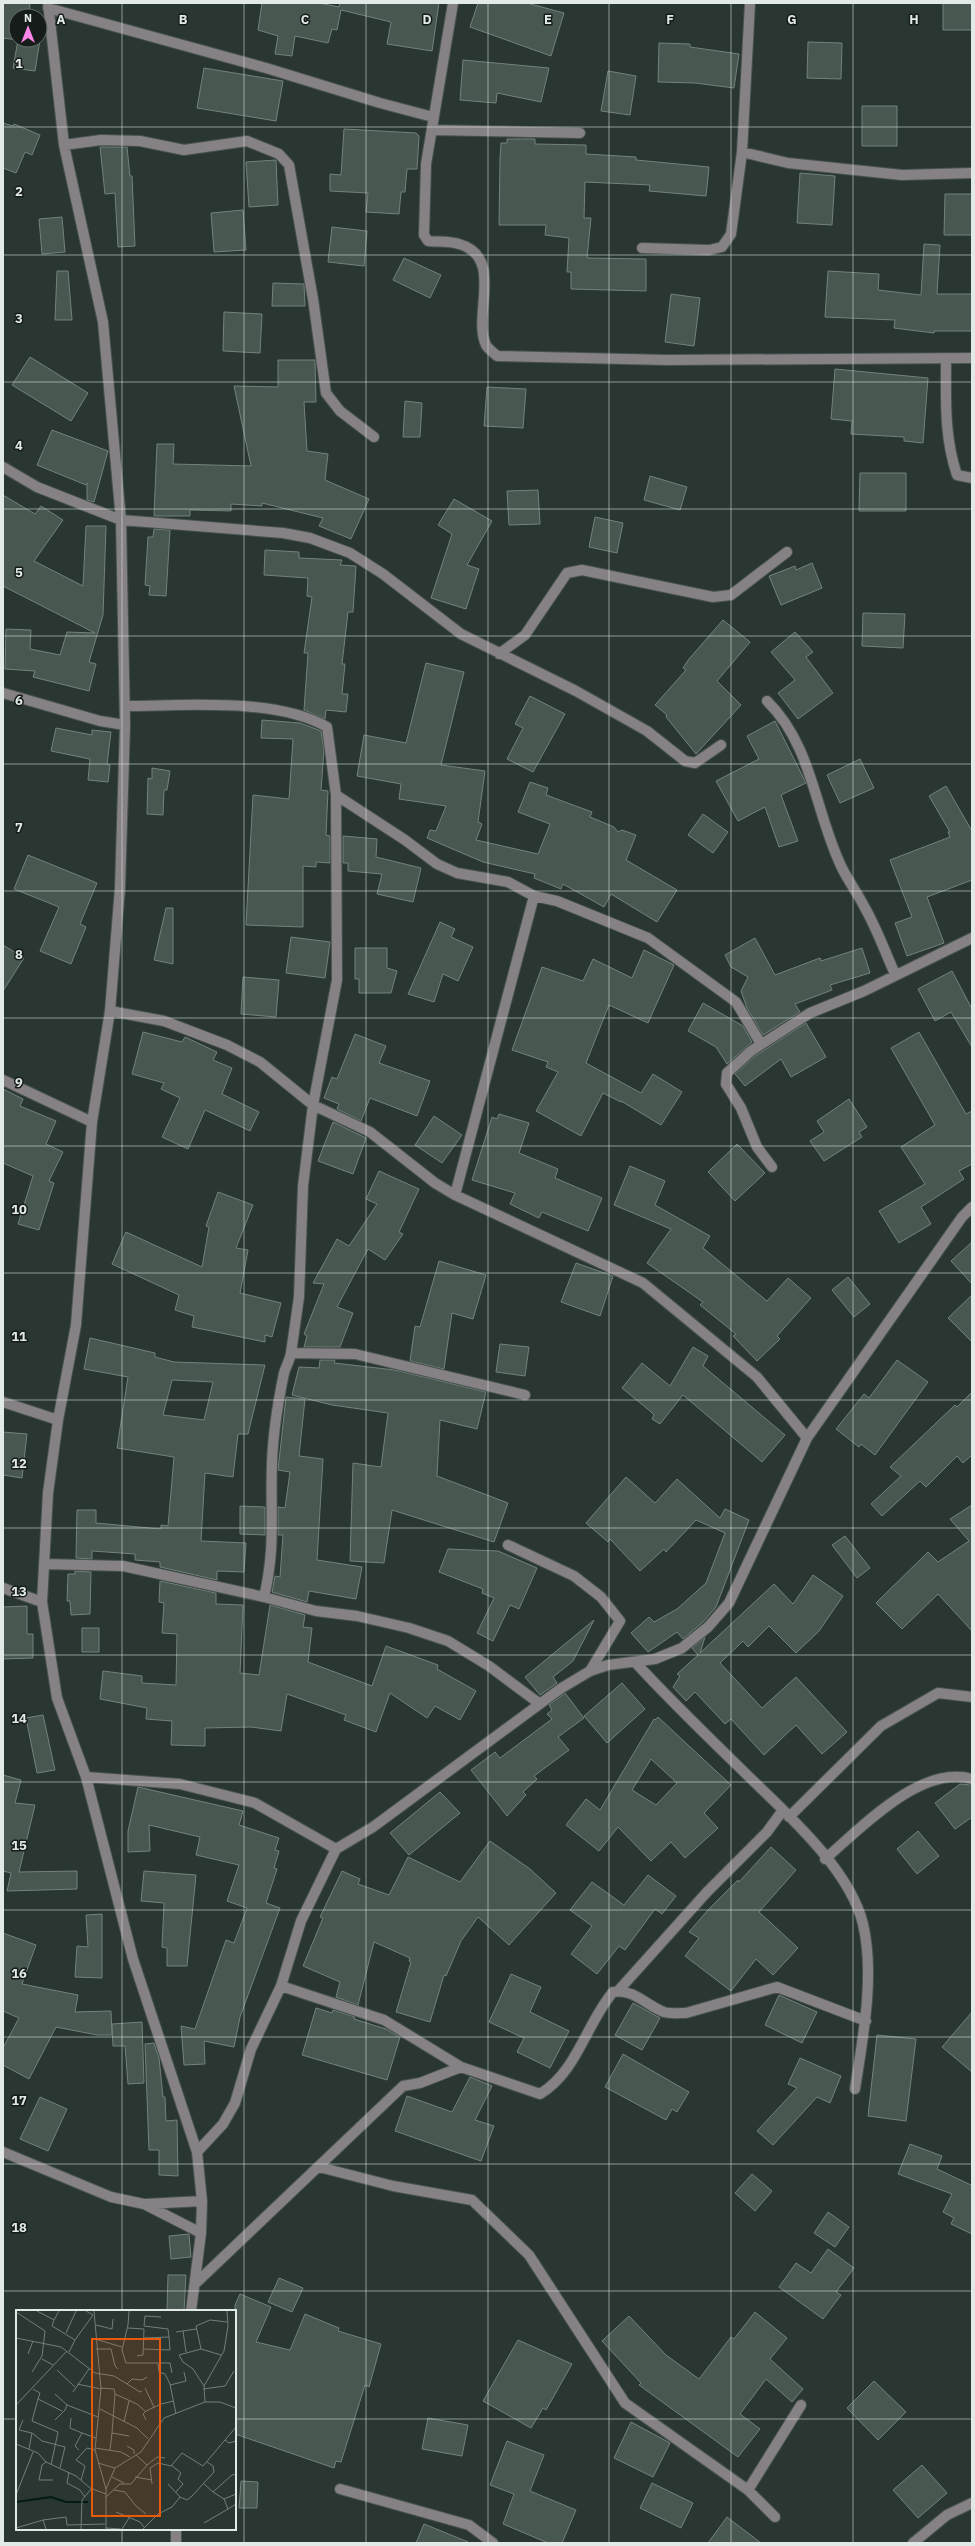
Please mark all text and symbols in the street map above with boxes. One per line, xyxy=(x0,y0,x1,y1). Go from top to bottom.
north arrow xyxy=(8,8,48,48)
text: N xyxy=(24,11,32,25)
text: A xyxy=(57,11,66,28)
text: B xyxy=(179,11,188,28)
text: C xyxy=(301,11,310,28)
text: D xyxy=(422,11,432,28)
text: E xyxy=(544,11,552,28)
text: F xyxy=(666,11,674,28)
text: G xyxy=(787,11,797,28)
text: H xyxy=(909,11,919,28)
text: 1 xyxy=(15,55,23,72)
text: 2 xyxy=(15,183,23,200)
text: 3 xyxy=(15,310,23,327)
text: 4 xyxy=(15,437,23,454)
text: 5 xyxy=(15,564,23,581)
text: 6 xyxy=(15,692,23,709)
text: 7 xyxy=(15,819,23,836)
text: 8 xyxy=(15,946,23,963)
text: 9 xyxy=(15,1074,23,1091)
text: 10 xyxy=(11,1201,27,1218)
text: 11 xyxy=(11,1328,27,1345)
text: 12 xyxy=(11,1455,27,1472)
text: 13 xyxy=(11,1583,27,1600)
text: 14 xyxy=(11,1710,27,1727)
text: 15 xyxy=(11,1837,27,1854)
text: 16 xyxy=(11,1965,27,1982)
text: 17 xyxy=(11,2092,27,2109)
text: 18 xyxy=(11,2219,27,2236)
inset map xyxy=(16,2310,236,2530)

